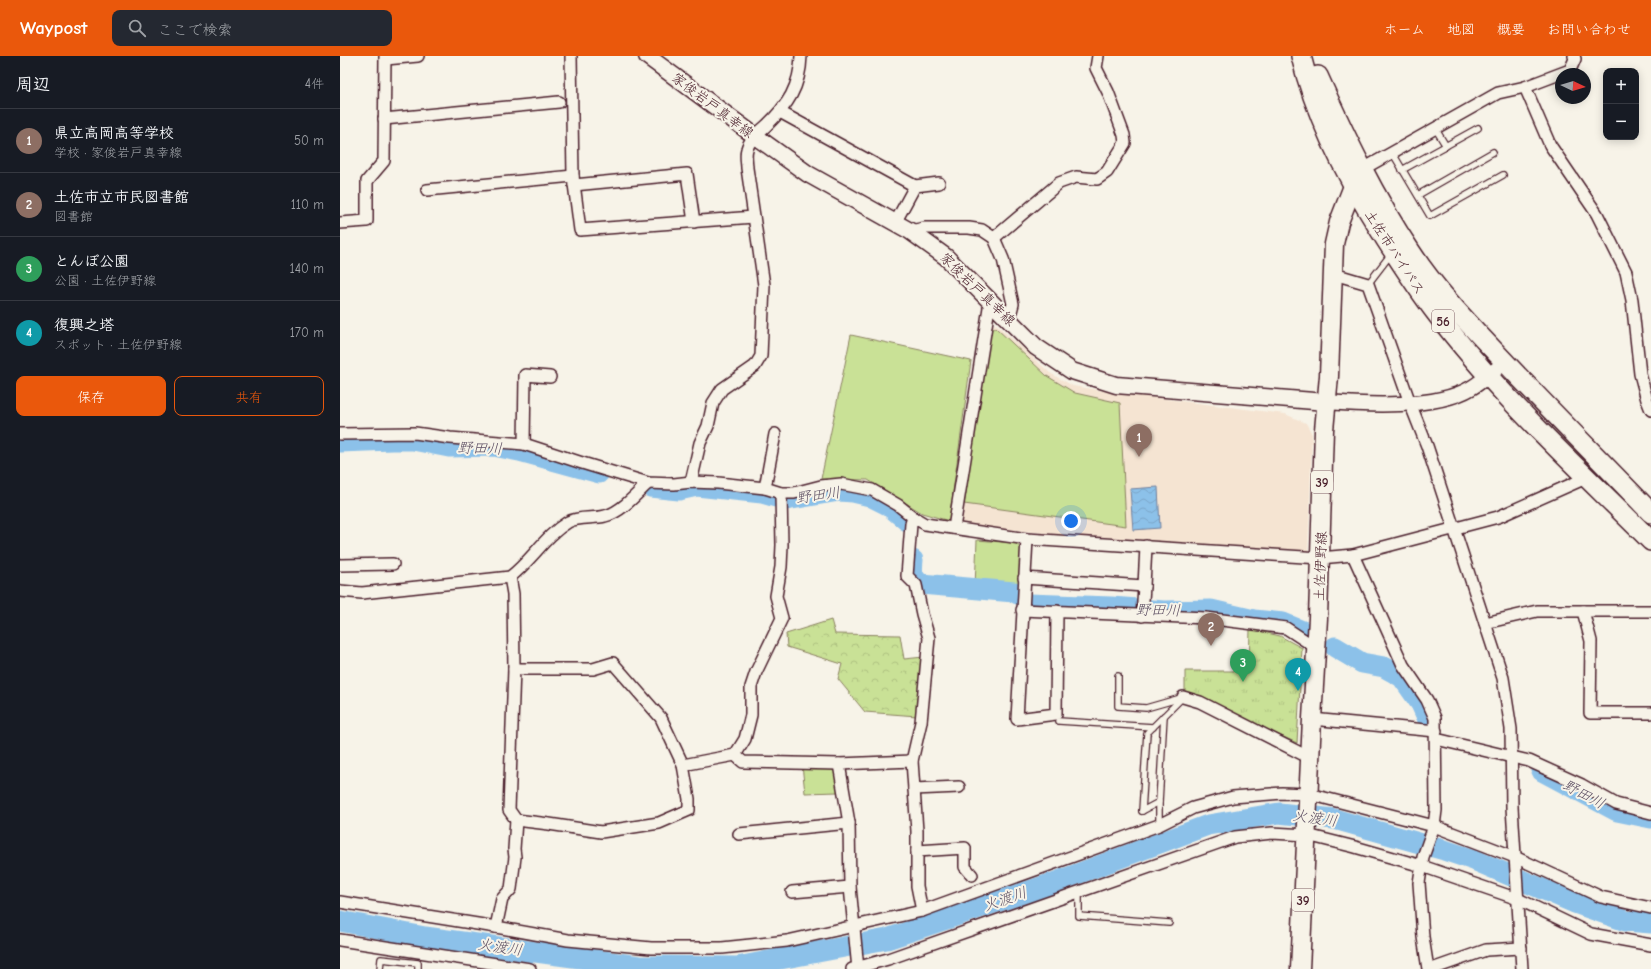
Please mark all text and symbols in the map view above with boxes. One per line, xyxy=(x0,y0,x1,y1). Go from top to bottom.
search box xyxy=(112,10,392,46)
text: Waypost xyxy=(20,17,88,39)
icon: search xyxy=(126,17,148,39)
text: ここで検索 xyxy=(158,21,233,39)
text: ホーム xyxy=(1384,21,1425,38)
text: 地図 xyxy=(1447,21,1475,38)
text: 概要 xyxy=(1497,21,1525,38)
text: お問い合わせ xyxy=(1547,21,1631,38)
north arrow xyxy=(1555,68,1591,104)
map controls xyxy=(1603,68,1639,140)
button: + xyxy=(1603,68,1639,104)
street label: 家俊岩戸真幸線 xyxy=(668,69,757,142)
text: 周辺 xyxy=(16,75,50,94)
text: 4件 xyxy=(305,76,324,91)
button: − xyxy=(1603,104,1639,140)
text: 県立高岡高等学校 xyxy=(54,124,174,142)
text: 1 xyxy=(26,133,32,148)
text: 50 m xyxy=(294,133,324,148)
text: 学校 · 家俊岩戸真幸線 xyxy=(54,145,182,160)
text: 土佐市立市民図書館 xyxy=(54,188,189,206)
text: 2 xyxy=(26,197,32,212)
text: 110 m xyxy=(291,197,324,212)
street label: 土佐市バイパス xyxy=(1361,207,1428,298)
text: 図書館 xyxy=(54,209,93,224)
street label: 家俊岩戸真幸線 xyxy=(937,249,1019,330)
text: とんぼ公園 xyxy=(54,252,129,270)
text: 3 xyxy=(26,261,32,276)
text: 140 m xyxy=(290,261,324,276)
text: 公園 · 土佐伊野線 xyxy=(54,273,156,288)
road number: 56 xyxy=(1432,310,1454,332)
text: 復興之塔 xyxy=(54,316,114,334)
text: 4 xyxy=(26,325,32,340)
text: 170 m xyxy=(290,325,324,340)
text: スポット · 土佐伊野線 xyxy=(54,337,182,352)
button: 保存 xyxy=(16,376,166,416)
button: 共有 xyxy=(174,376,324,416)
pin: 1 xyxy=(1126,424,1152,457)
water label: 野田川 xyxy=(457,438,503,458)
road number: 39 xyxy=(1311,471,1333,493)
water label: 野田川 xyxy=(794,483,842,507)
your location xyxy=(1061,511,1081,531)
street label: 土佐伊野線 xyxy=(1311,531,1330,601)
water label: 野田川 xyxy=(1135,601,1181,619)
pin: 2 xyxy=(1198,613,1224,646)
pin: 3 xyxy=(1230,649,1256,682)
pin: 4 xyxy=(1285,658,1311,691)
water label: 野田川 xyxy=(1560,775,1608,813)
water label: 火渡川 xyxy=(1291,806,1339,830)
water label: 火渡川 xyxy=(981,883,1029,915)
road number: 39 xyxy=(1292,889,1314,911)
water label: 火渡川 xyxy=(476,935,524,959)

